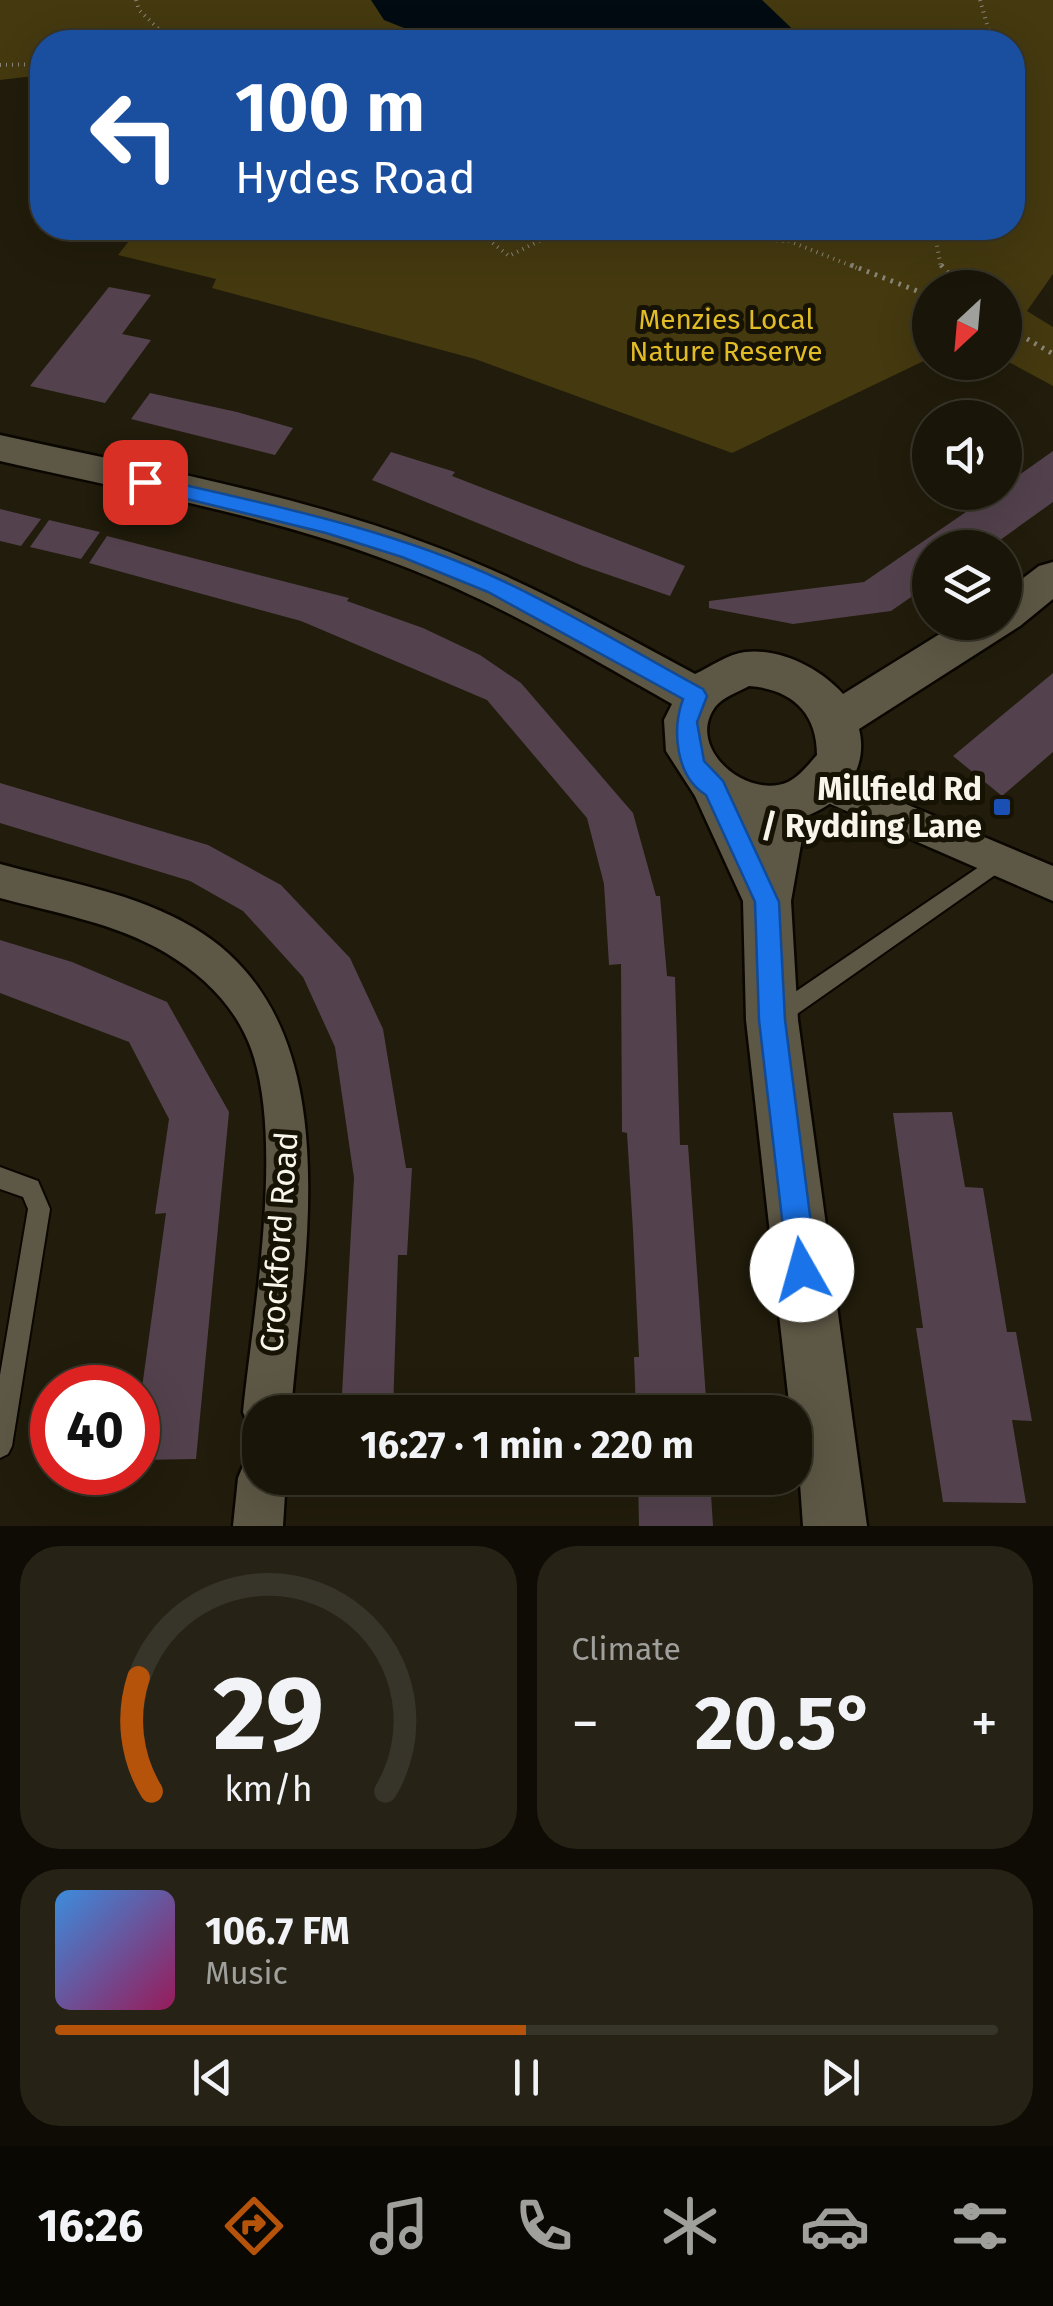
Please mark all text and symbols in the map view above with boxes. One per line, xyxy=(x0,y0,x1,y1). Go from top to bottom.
text: 100 m xyxy=(235,66,425,150)
icon: left xyxy=(70,70,200,200)
text: Hydes Road xyxy=(235,151,476,205)
north arrow xyxy=(912,270,1022,380)
map controls xyxy=(912,270,1022,640)
park label: Menzies Local Nature Reserve xyxy=(629,303,823,368)
button: sound xyxy=(912,400,1022,510)
pin xyxy=(103,440,188,525)
icon: arrive xyxy=(118,455,173,510)
button: layers xyxy=(912,530,1022,640)
place label: Millfield Rd / Rydding Lane xyxy=(761,770,982,845)
marker: Millfield Rd / Rydding Lane xyxy=(991,796,1013,818)
street label: Crockford Road xyxy=(252,1130,306,1354)
position arrow xyxy=(750,1218,854,1322)
speed limit sign: 40 xyxy=(30,1365,160,1495)
text: 16:27 · 1 min · 220 m xyxy=(360,1422,694,1468)
text: Climate xyxy=(572,1630,681,1668)
text: 29 xyxy=(213,1652,324,1777)
text: 20.5° xyxy=(695,1679,875,1769)
text: − xyxy=(572,1691,599,1757)
text: + xyxy=(971,1691,998,1757)
text: km/h xyxy=(224,1768,312,1810)
text: 106.7 FM xyxy=(205,1908,350,1954)
text: Music xyxy=(205,1954,288,1992)
icon: previous xyxy=(185,2050,240,2105)
icon: pause xyxy=(499,2050,554,2105)
icon: next xyxy=(813,2050,868,2105)
icon: directions xyxy=(219,2191,289,2261)
icon: music xyxy=(364,2191,434,2261)
icon: phone xyxy=(509,2191,579,2261)
icon: climate xyxy=(655,2191,725,2261)
icon: car xyxy=(800,2191,870,2261)
icon: filters xyxy=(945,2191,1015,2261)
text: 16:26 xyxy=(38,2199,143,2253)

